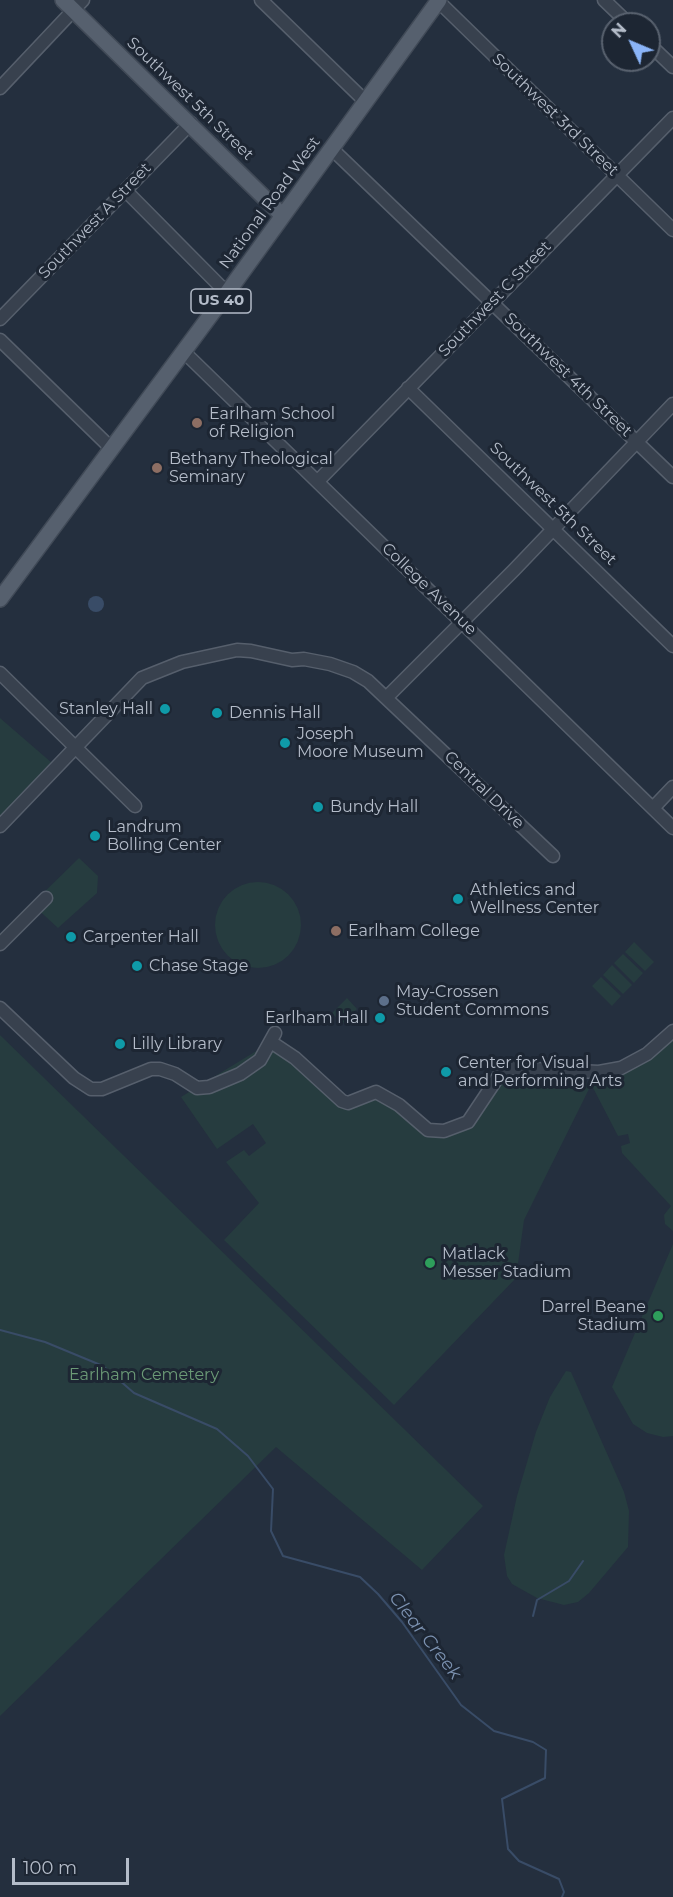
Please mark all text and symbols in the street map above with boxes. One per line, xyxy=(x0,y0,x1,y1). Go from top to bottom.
north arrow xyxy=(601,12,661,72)
text: N xyxy=(608,19,630,42)
street label: Southwest 5th Street xyxy=(123,34,257,164)
street label: Southwest 3rd Street xyxy=(488,50,622,180)
street label: National Road West xyxy=(216,133,324,273)
street label: Southwest A Street xyxy=(35,159,155,283)
street label: Southwest C Street xyxy=(435,237,555,361)
road number: US 40 xyxy=(191,289,251,313)
street label: Southwest 4th Street xyxy=(500,309,636,441)
place label: Earlham School of Religion xyxy=(209,404,335,442)
marker: Earlham School of Religion xyxy=(190,416,204,430)
street label: Southwest 5th Street xyxy=(486,439,620,569)
place label: Bethany Theological Seminary xyxy=(169,449,333,487)
marker: Bethany Theological Seminary xyxy=(150,461,164,475)
street label: College Avenue xyxy=(378,539,480,639)
place label: Stanley Hall xyxy=(59,699,153,719)
marker: Stanley Hall xyxy=(158,702,172,716)
place label: Dennis Hall xyxy=(229,703,321,723)
marker: Dennis Hall xyxy=(210,706,224,720)
place label: Joseph Moore Museum xyxy=(297,724,424,762)
marker: Joseph Moore Museum xyxy=(278,736,292,750)
street label: Central Drive xyxy=(440,747,528,833)
place label: Bundy Hall xyxy=(330,797,418,817)
marker: Bundy Hall xyxy=(311,800,325,814)
place label: Landrum Bolling Center xyxy=(107,817,222,855)
marker: Landrum Bolling Center xyxy=(88,829,102,843)
place label: Athletics and Wellness Center xyxy=(470,880,599,918)
marker: Athletics and Wellness Center xyxy=(451,892,465,906)
place label: Earlham College xyxy=(348,921,480,941)
marker: Earlham College xyxy=(329,924,343,938)
place label: Carpenter Hall xyxy=(83,927,199,947)
marker: Carpenter Hall xyxy=(64,930,78,944)
place label: Chase Stage xyxy=(149,956,248,976)
marker: Chase Stage xyxy=(130,959,144,973)
place label: May-Crossen Student Commons xyxy=(396,982,549,1020)
marker: May-Crossen Student Commons xyxy=(377,994,391,1008)
place label: Earlham Hall xyxy=(265,1008,368,1028)
marker: Earlham Hall xyxy=(373,1011,387,1025)
place label: Lilly Library xyxy=(132,1034,222,1054)
marker: Lilly Library xyxy=(113,1037,127,1051)
place label: Center for Visual and Performing Arts xyxy=(458,1053,622,1091)
marker: Center for Visual and Performing Arts xyxy=(439,1065,453,1079)
place label: Matlack Messer Stadium xyxy=(442,1244,571,1282)
marker: Matlack Messer Stadium xyxy=(423,1256,437,1270)
place label: Darrel Beane Stadium xyxy=(541,1297,646,1335)
marker: Darrel Beane Stadium xyxy=(651,1309,665,1323)
park label: Earlham Cemetery xyxy=(69,1365,219,1385)
water label: Clear Creek xyxy=(384,1588,466,1684)
scale bar xyxy=(15,1846,132,1884)
text: 100 m xyxy=(23,1857,77,1879)

